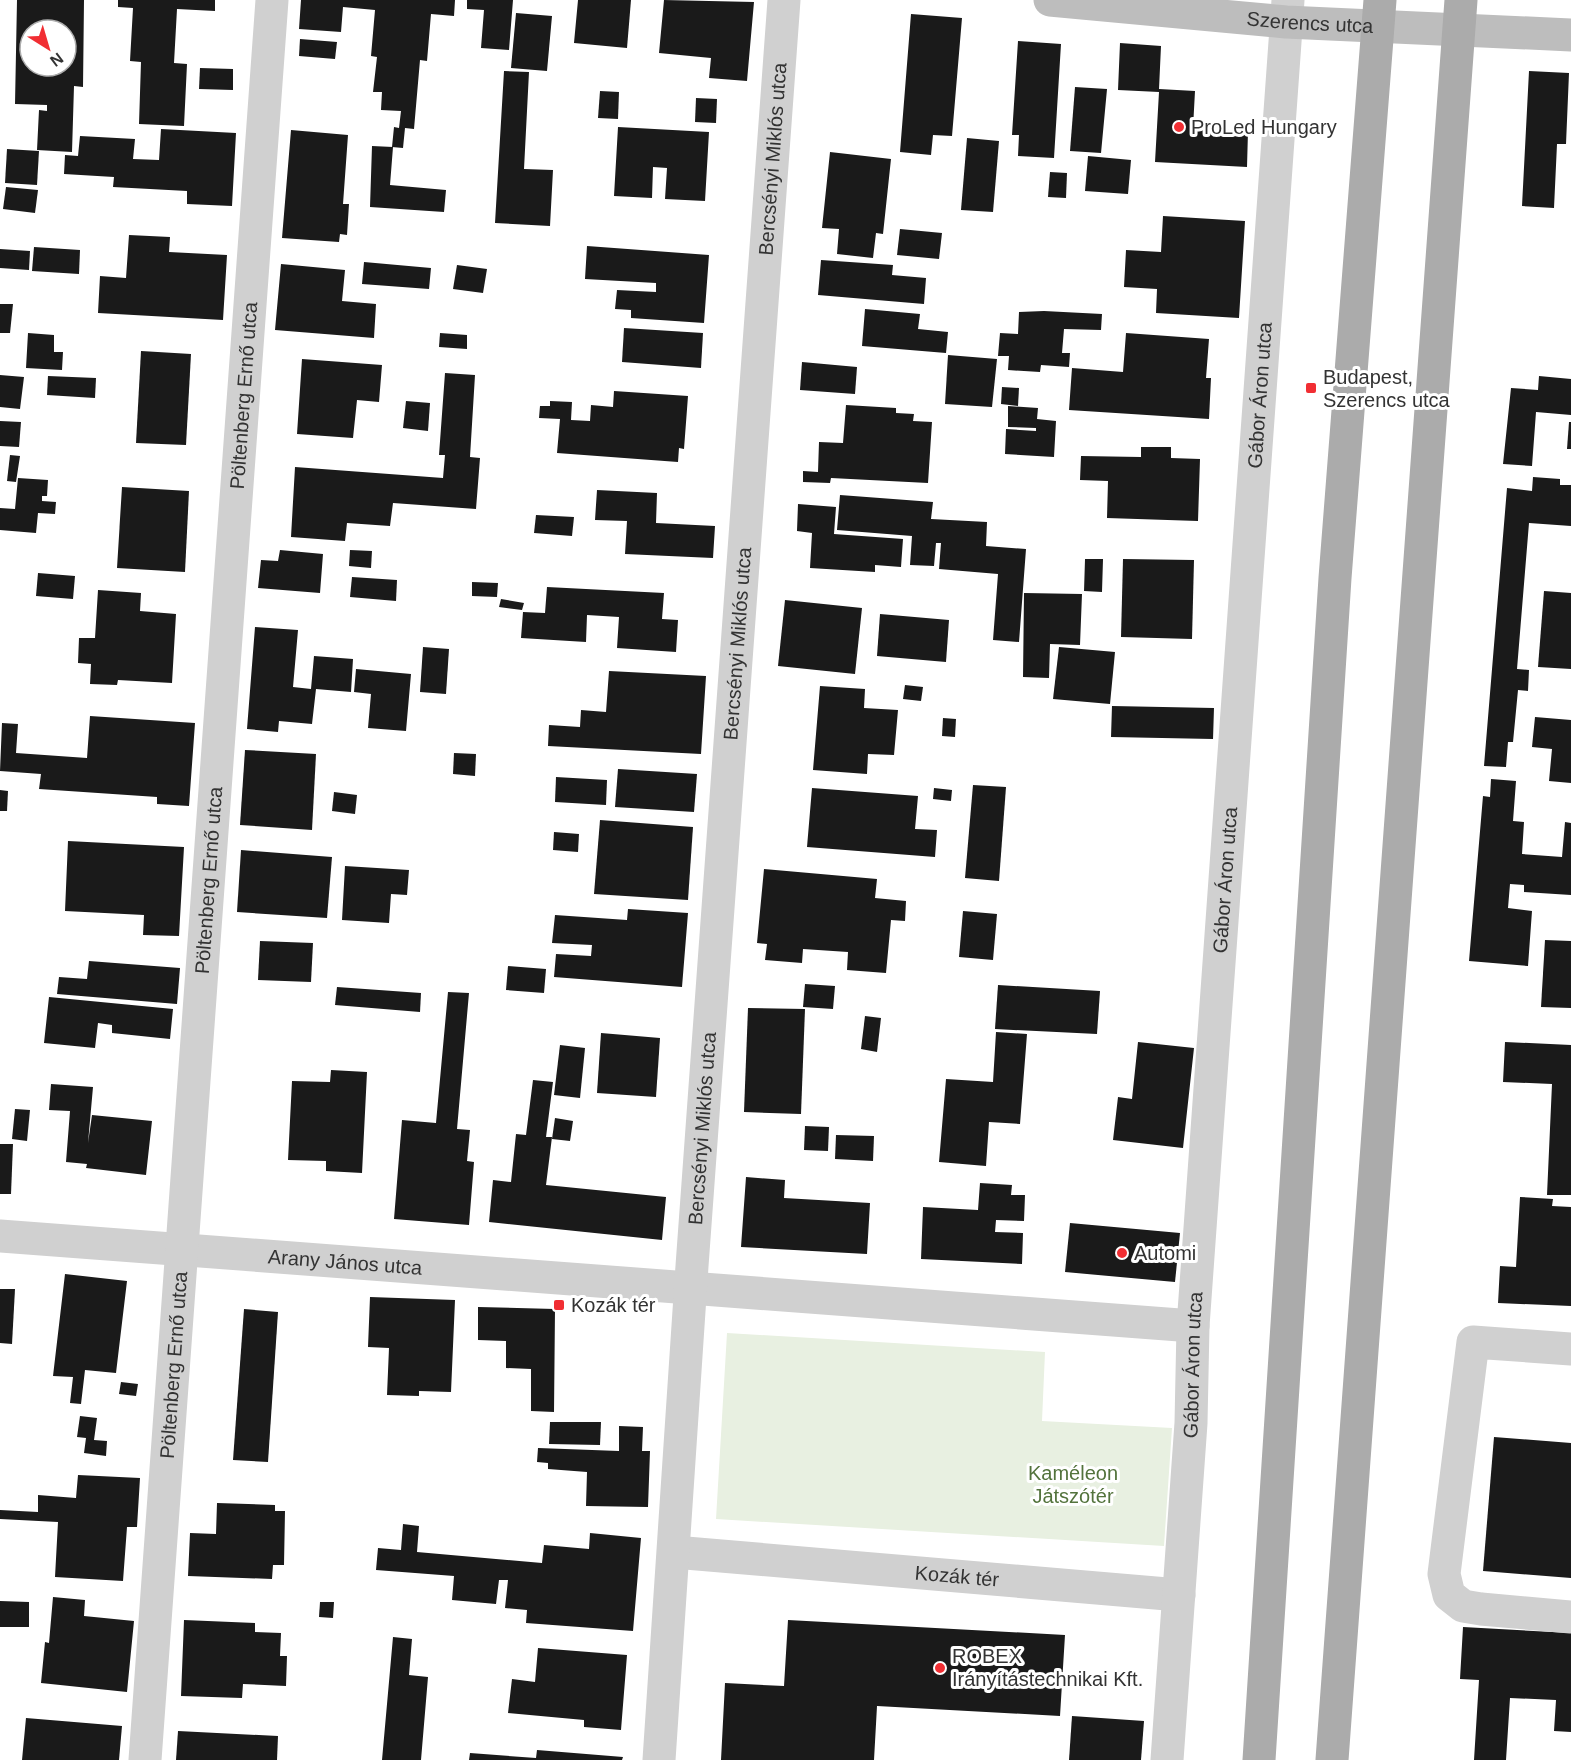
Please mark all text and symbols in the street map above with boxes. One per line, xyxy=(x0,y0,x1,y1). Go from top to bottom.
street label: Szerencs utca xyxy=(1246,7,1375,37)
north arrow xyxy=(18,18,78,78)
text: N xyxy=(47,49,66,70)
street label: Bercsényi Miklós utca xyxy=(754,61,790,256)
place label: ProLed Hungary xyxy=(1191,116,1337,138)
marker: ProLed Hungary xyxy=(1172,120,1186,134)
street label: Pöltenberg Ernő utca xyxy=(226,300,261,490)
street label: Gábor Áron utca xyxy=(1243,320,1276,469)
place label: Budapest, Szerencs utca xyxy=(1323,366,1451,411)
marker: Budapest, Szerencs utca xyxy=(1304,381,1318,395)
street label: Bercsényi Miklós utca xyxy=(719,546,755,741)
street label: Pöltenberg Ernő utca xyxy=(191,785,226,975)
street label: Gábor Áron utca xyxy=(1209,805,1241,954)
street label: Bercsényi Miklós utca xyxy=(684,1030,720,1226)
place label: Automi xyxy=(1134,1242,1196,1264)
street label: Arany János utca xyxy=(267,1245,424,1279)
marker: Automi xyxy=(1115,1246,1129,1260)
street label: Pöltenberg Ernő utca xyxy=(156,1270,191,1460)
street label: Gábor Áron utca xyxy=(1179,1290,1207,1439)
place label: Kozák tér xyxy=(571,1294,656,1316)
marker: Kozák tér xyxy=(552,1298,566,1312)
park label: Kaméleon Játszótér xyxy=(1028,1462,1118,1507)
street label: Kozák tér xyxy=(914,1562,1000,1591)
place label: ROBEX Irányítástechnikai Kft. xyxy=(952,1645,1143,1690)
marker: ROBEX Irányítástechnikai Kft. xyxy=(933,1661,947,1675)

